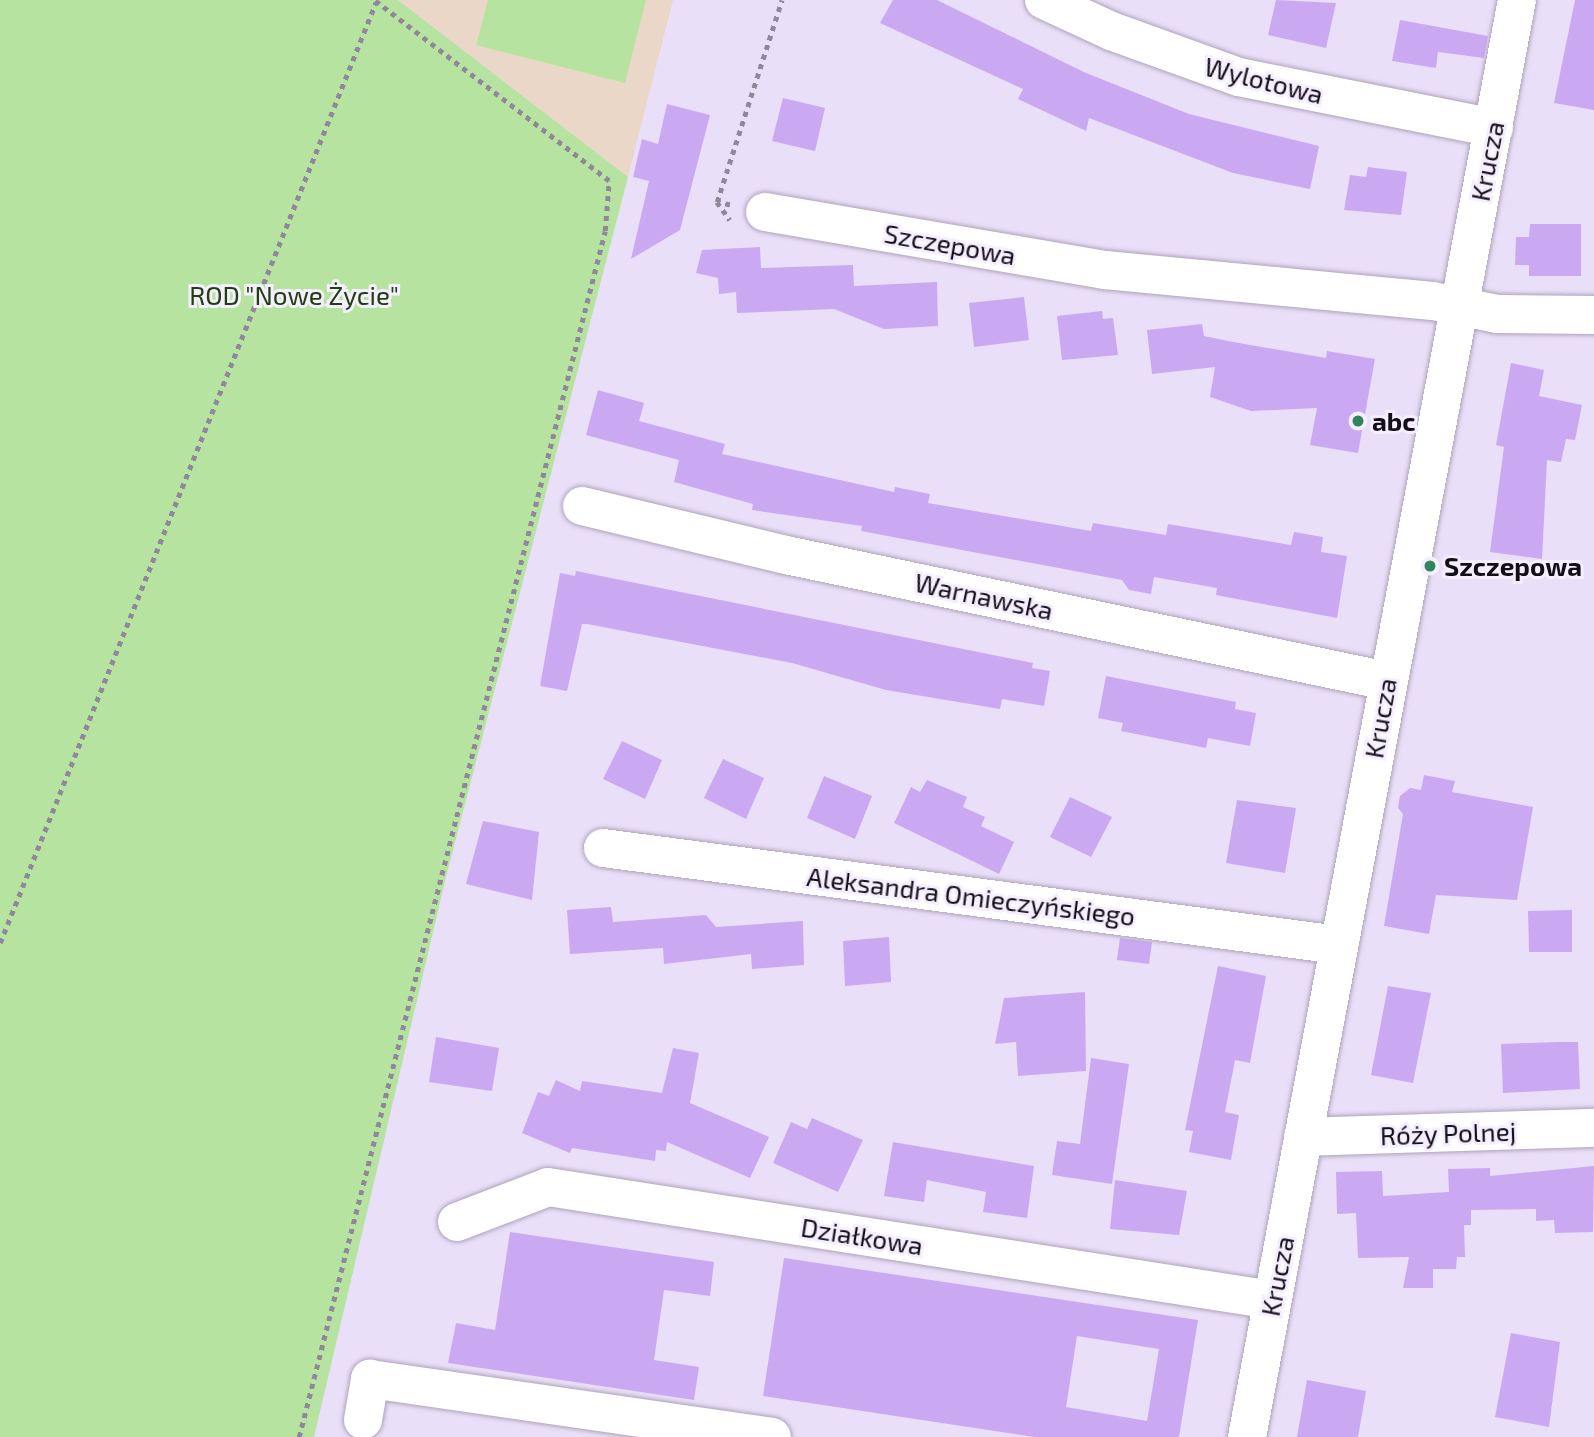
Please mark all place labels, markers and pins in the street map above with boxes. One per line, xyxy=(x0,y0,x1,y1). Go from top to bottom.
place label: abc xyxy=(1372,405,1415,437)
marker: abc xyxy=(1350,413,1366,429)
place label: Szczepowa xyxy=(1444,550,1582,582)
marker: Szczepowa xyxy=(1422,558,1438,574)

